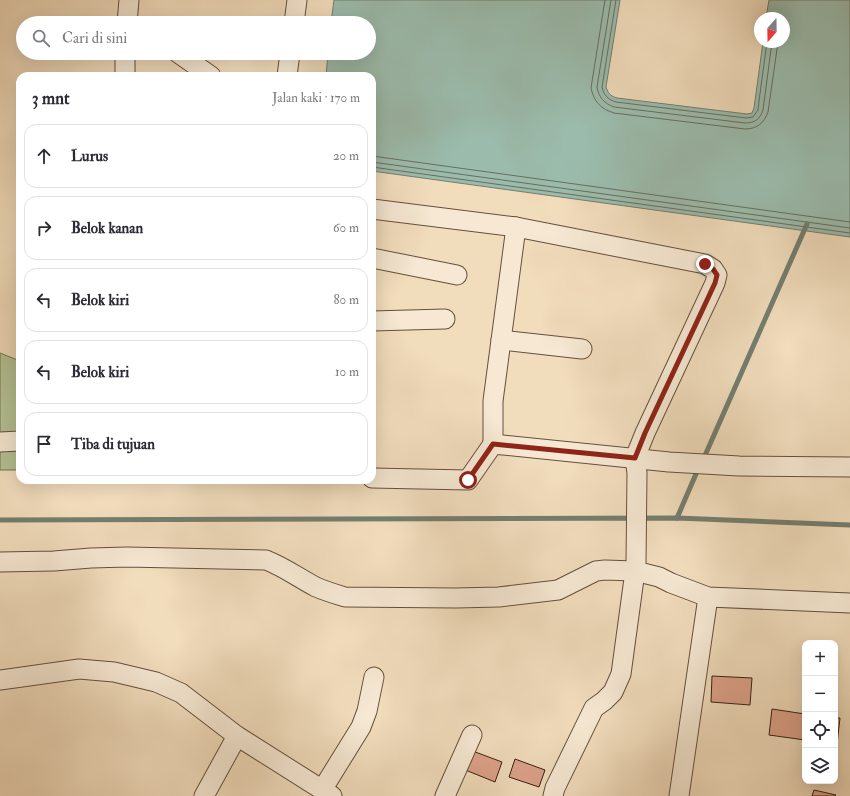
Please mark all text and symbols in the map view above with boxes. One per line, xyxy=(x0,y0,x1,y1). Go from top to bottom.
north arrow xyxy=(754,12,790,48)
search box xyxy=(16,16,376,60)
icon: search xyxy=(30,27,52,49)
text: Cari di sini xyxy=(62,29,127,48)
text: 3 mnt xyxy=(32,88,69,109)
text: Jalan kaki · 170 m xyxy=(272,90,360,106)
icon: ahead xyxy=(33,145,55,167)
text: Lurus xyxy=(71,147,108,166)
text: 20 m xyxy=(333,148,359,164)
icon: right xyxy=(33,217,55,239)
text: Belok kanan xyxy=(71,219,143,238)
text: 60 m xyxy=(333,220,359,236)
route end xyxy=(696,255,714,273)
icon: left xyxy=(33,289,55,311)
text: Belok kiri xyxy=(71,291,129,310)
text: 80 m xyxy=(333,292,359,308)
icon: left xyxy=(33,361,55,383)
text: Belok kiri xyxy=(71,363,129,382)
text: 10 m xyxy=(335,364,359,380)
icon: arrive xyxy=(33,433,55,455)
text: Tiba di tujuan xyxy=(71,435,155,454)
route start xyxy=(459,471,477,489)
map controls xyxy=(802,640,838,784)
button: + xyxy=(802,640,838,676)
button: − xyxy=(802,676,838,712)
button: locate xyxy=(802,712,838,748)
button: layers xyxy=(802,748,838,784)

